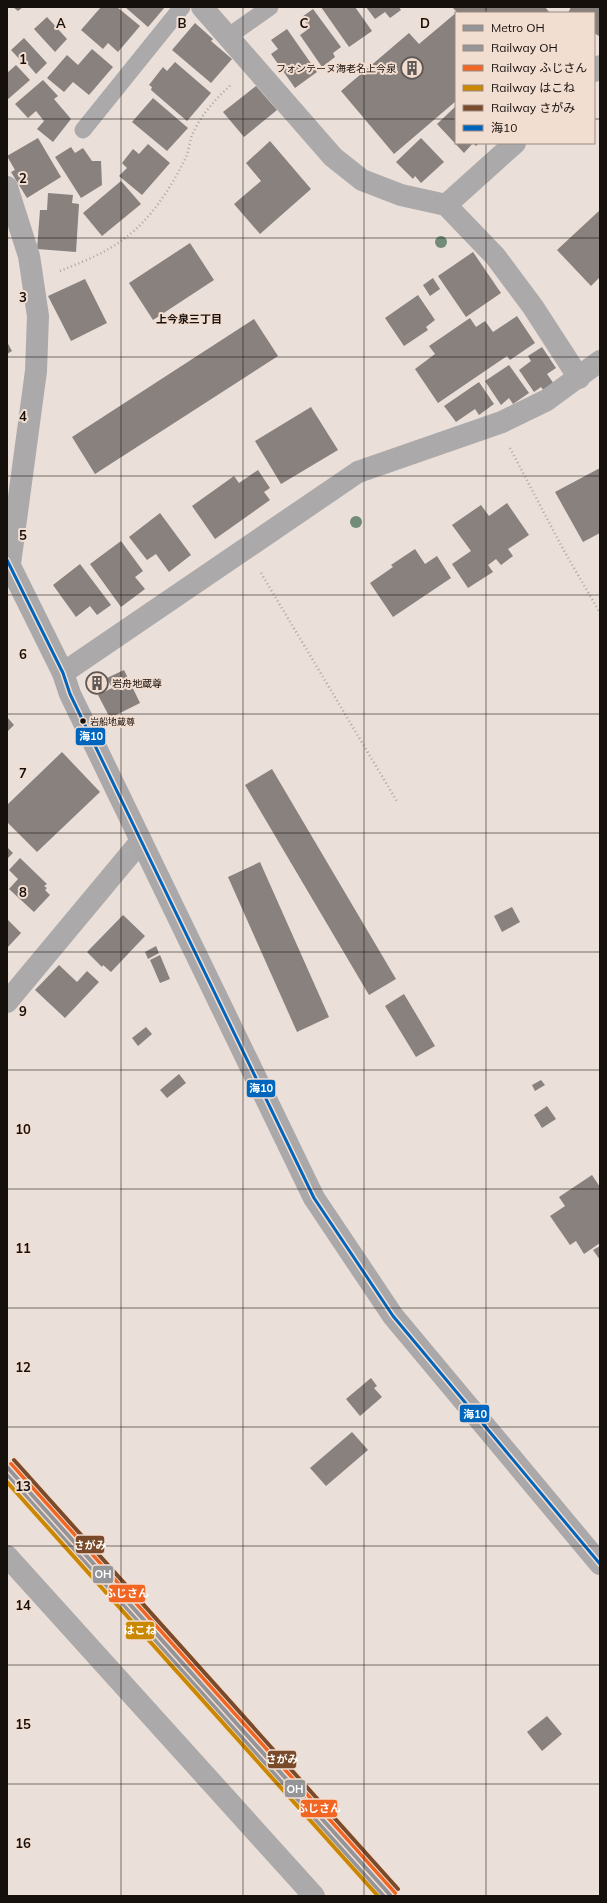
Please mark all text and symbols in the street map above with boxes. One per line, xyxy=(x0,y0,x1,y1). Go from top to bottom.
legend xyxy=(455,12,595,144)
text: A xyxy=(56,15,66,31)
text: B xyxy=(178,15,187,31)
text: C xyxy=(300,15,309,31)
text: D xyxy=(420,15,430,31)
text: Metro OH xyxy=(491,20,545,35)
text: Railway OH xyxy=(491,40,558,55)
text: 1 xyxy=(19,51,27,67)
building icon: フォンテーヌ海老名上今泉 xyxy=(399,55,425,81)
text: Railway ふじさん xyxy=(491,60,587,75)
place label: フォンテーヌ海老名上今泉 xyxy=(276,62,397,75)
text: Railway はこね xyxy=(491,80,575,95)
text: Railway さがみ xyxy=(491,100,575,115)
text: 海10 xyxy=(491,120,517,135)
text: 2 xyxy=(19,170,27,186)
text: 3 xyxy=(19,289,27,305)
district label: 上今泉三丁目 xyxy=(156,312,222,326)
text: 4 xyxy=(19,408,27,424)
text: 5 xyxy=(19,527,27,543)
text: 6 xyxy=(19,646,27,662)
building icon: 岩舟地蔵尊 xyxy=(84,670,110,696)
place label: 岩舟地蔵尊 xyxy=(112,677,162,690)
marker: 岩船地蔵尊 xyxy=(78,716,88,726)
place label: 岩船地蔵尊 xyxy=(90,716,135,727)
line badge: 海10 xyxy=(75,727,106,746)
text: 海10 xyxy=(79,729,103,743)
text: 7 xyxy=(19,765,27,781)
text: 8 xyxy=(19,884,27,900)
text: 9 xyxy=(19,1003,27,1019)
line badge: 海10 xyxy=(246,1079,276,1098)
text: 海10 xyxy=(249,1081,273,1095)
text: 10 xyxy=(15,1121,31,1137)
text: 11 xyxy=(15,1240,31,1256)
text: 12 xyxy=(15,1359,31,1375)
line badge: 海10 xyxy=(459,1404,490,1423)
text: 海10 xyxy=(463,1407,487,1421)
text: 13 xyxy=(15,1478,31,1494)
line badge: さがみ xyxy=(75,1535,105,1554)
text: さがみ xyxy=(74,1538,107,1552)
line badge: OH xyxy=(92,1565,114,1584)
text: OH xyxy=(94,1567,112,1581)
line badge: ふじさん xyxy=(108,1584,146,1603)
text: ふじさん xyxy=(105,1586,149,1600)
text: 14 xyxy=(15,1597,31,1613)
line badge: はこね xyxy=(125,1621,155,1640)
text: はこね xyxy=(124,1623,157,1637)
text: 15 xyxy=(15,1716,31,1732)
line badge: さがみ xyxy=(267,1750,297,1769)
text: さがみ xyxy=(266,1752,299,1766)
line badge: OH xyxy=(284,1779,306,1798)
text: OH xyxy=(286,1782,304,1796)
line badge: ふじさん xyxy=(300,1799,338,1818)
text: ふじさん xyxy=(297,1801,341,1815)
text: 16 xyxy=(15,1835,31,1851)

